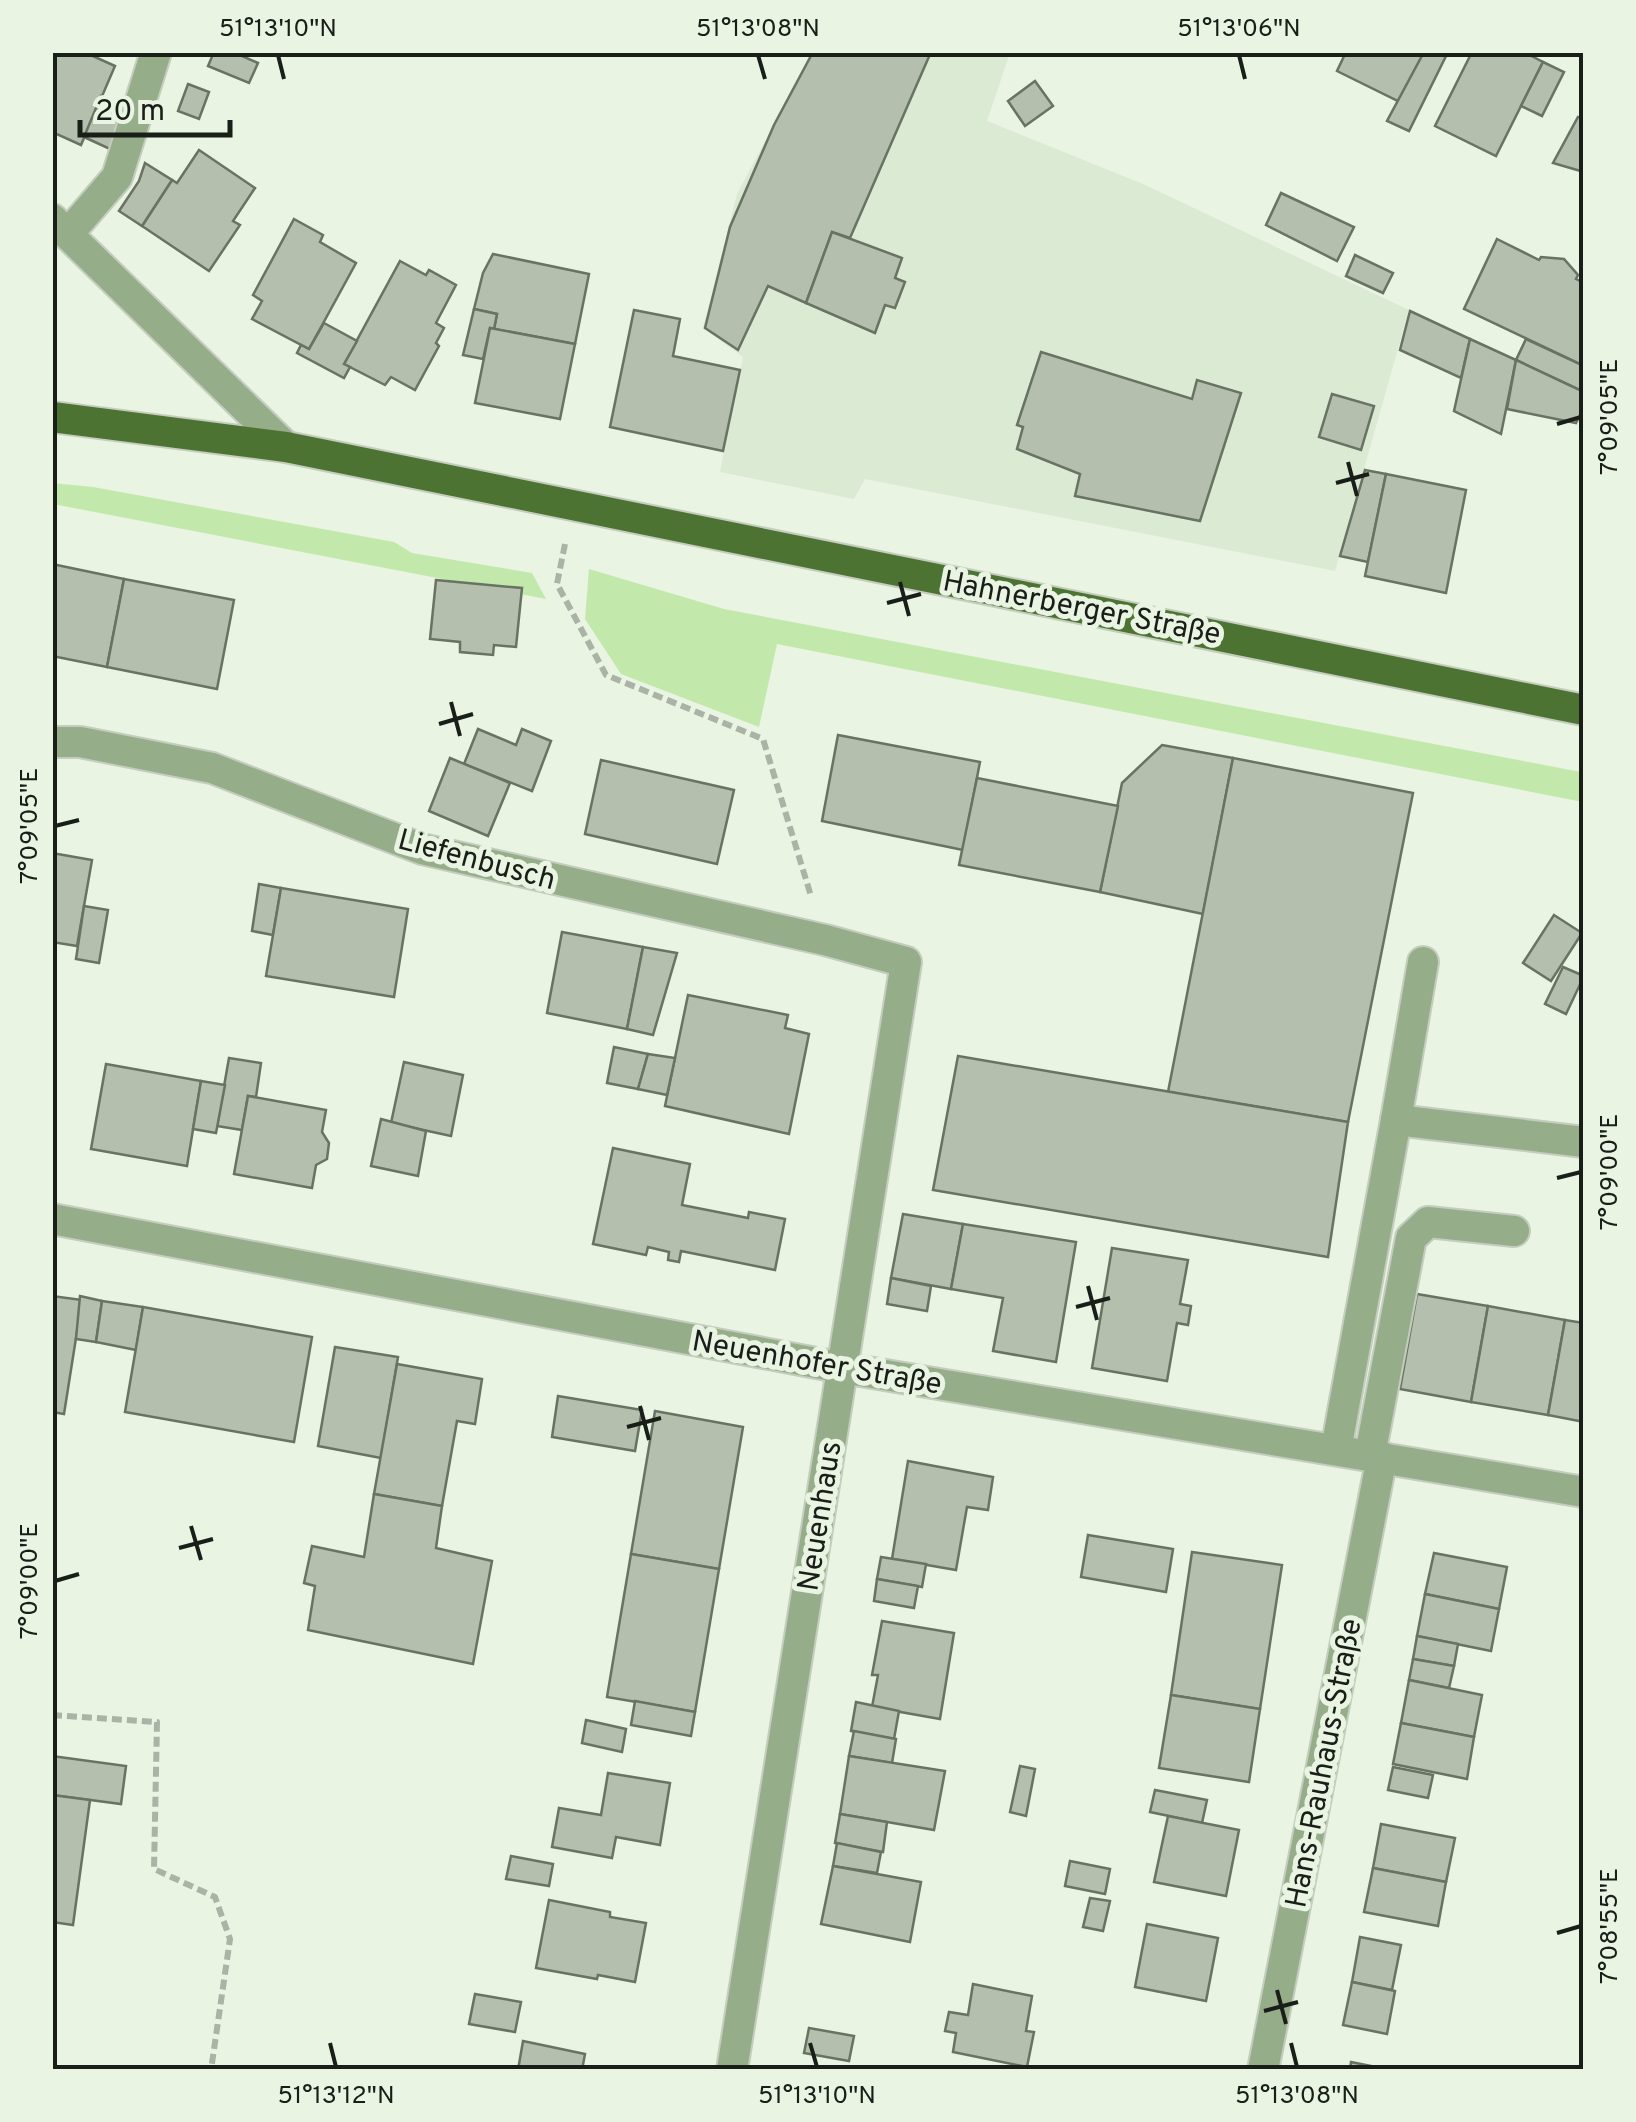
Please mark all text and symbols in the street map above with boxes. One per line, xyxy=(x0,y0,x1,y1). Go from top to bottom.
text: 51°13'10"N xyxy=(219,14,337,46)
text: 51°13'08"N xyxy=(696,14,820,46)
text: 51°13'06"N xyxy=(1177,14,1301,46)
scale bar xyxy=(80,75,230,137)
text: 20 m xyxy=(95,94,165,131)
text: 7°09'05"E xyxy=(1595,359,1627,475)
street label: Hahnerberger Straße xyxy=(939,564,1224,655)
text: 7°09'05"E xyxy=(15,768,47,884)
street label: Liefenbusch xyxy=(393,823,559,900)
text: 7°09'00"E xyxy=(1595,1114,1627,1230)
street label: Neuenhofer Straße xyxy=(689,1324,944,1405)
street label: Neuenhaus xyxy=(791,1439,852,1594)
text: 7°09'00"E xyxy=(15,1523,47,1639)
street label: Hans-Rauhaus-Straße xyxy=(1279,1616,1372,1911)
text: 7°08'55"E xyxy=(1595,1868,1627,1984)
text: 51°13'12"N xyxy=(277,2081,395,2113)
text: 51°13'10"N xyxy=(758,2081,876,2113)
text: 51°13'08"N xyxy=(1235,2081,1359,2113)

